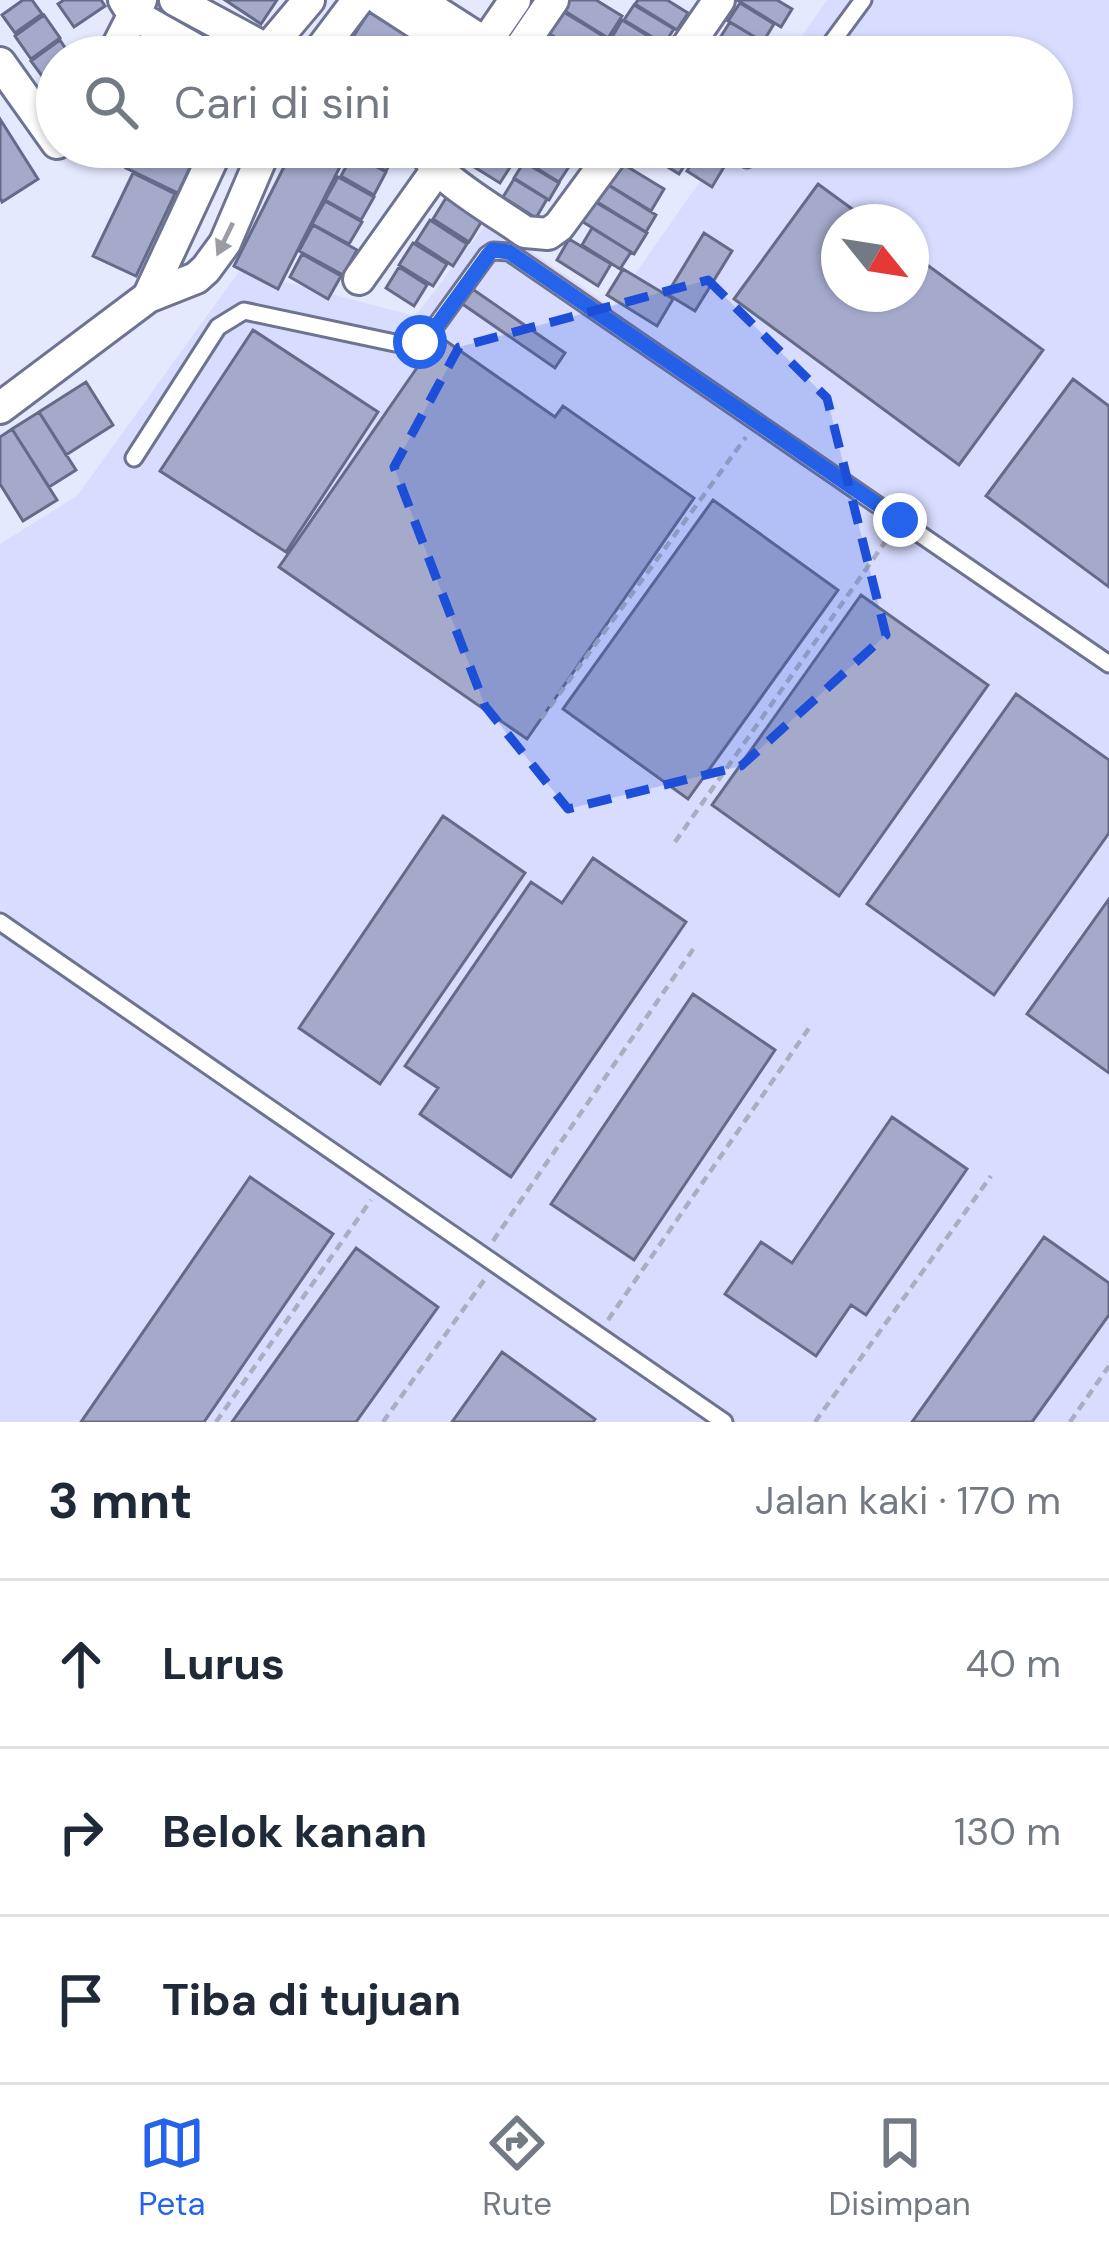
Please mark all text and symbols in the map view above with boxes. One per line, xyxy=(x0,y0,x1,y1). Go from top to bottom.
search box xyxy=(36,36,1073,168)
icon: search xyxy=(78,69,144,135)
text: Cari di sini xyxy=(174,73,391,132)
north arrow xyxy=(821,204,929,312)
one-way arrow xyxy=(215,222,235,257)
route start xyxy=(393,315,447,369)
route end xyxy=(873,493,927,547)
text: 3 mnt xyxy=(48,1467,192,1534)
text: Jalan kaki · 170 m xyxy=(755,1475,1061,1526)
icon: ahead xyxy=(48,1631,114,1697)
text: Lurus xyxy=(162,1634,285,1693)
text: 40 m xyxy=(966,1638,1061,1689)
icon: right xyxy=(48,1799,114,1865)
text: Belok kanan xyxy=(162,1802,427,1861)
text: 130 m xyxy=(954,1806,1061,1857)
icon: arrive xyxy=(48,1967,114,2033)
text: Tiba di tujuan xyxy=(162,1970,461,2029)
tab: Peta xyxy=(138,2110,206,2225)
tab: Rute xyxy=(482,2110,552,2225)
tab: Disimpan xyxy=(829,2110,971,2225)

